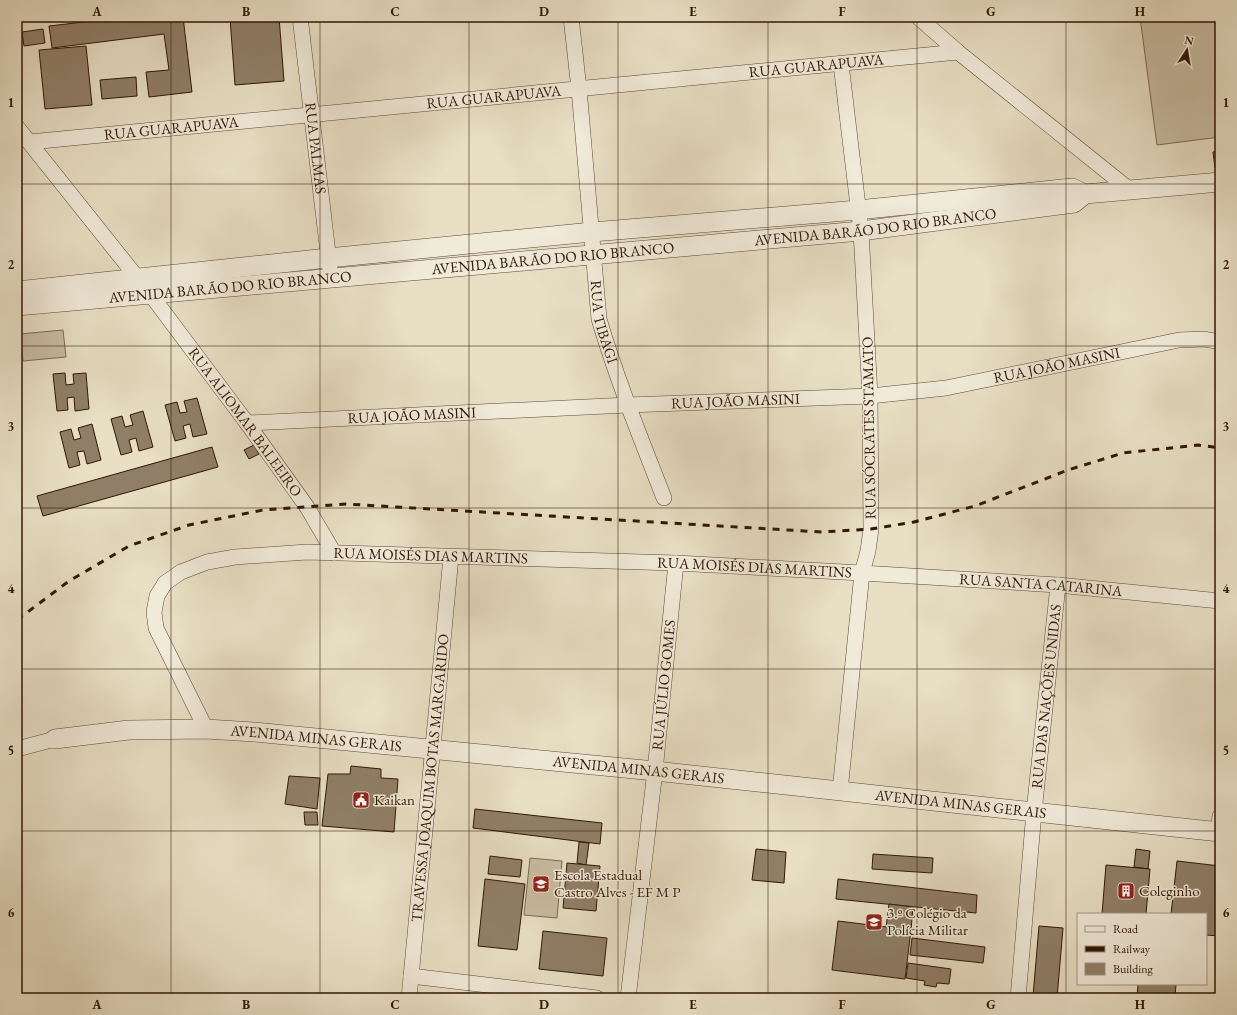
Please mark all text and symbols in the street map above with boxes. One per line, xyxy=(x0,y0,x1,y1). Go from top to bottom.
text: A xyxy=(91,3,102,20)
text: B xyxy=(242,3,250,20)
text: C xyxy=(390,3,400,20)
text: D xyxy=(539,3,549,20)
text: E xyxy=(689,3,697,20)
text: F xyxy=(838,3,846,20)
text: G xyxy=(986,3,996,20)
text: H xyxy=(1135,3,1146,20)
north arrow xyxy=(1167,30,1207,70)
text: N xyxy=(1183,32,1195,48)
street label: RUA GUARAPUAVA xyxy=(748,49,885,81)
street label: RUA GUARAPUAVA xyxy=(425,80,563,113)
text: 1 xyxy=(8,94,15,111)
text: 1 xyxy=(1223,94,1230,111)
street label: RUA PALMAS xyxy=(301,101,331,195)
street label: RUA GUARAPUAVA xyxy=(103,112,240,144)
street label: AVENIDA BARÃO DO RIO BRANCO xyxy=(752,203,997,250)
street label: AVENIDA BARÃO DO RIO BRANCO xyxy=(430,238,675,278)
text: 2 xyxy=(8,256,15,273)
text: 2 xyxy=(1223,256,1230,273)
street label: AVENIDA BARÃO DO RIO BRANCO xyxy=(107,266,352,307)
street label: RUA TIBAGI xyxy=(587,279,623,366)
street label: RUA SÓCRATES STAMATO xyxy=(857,336,880,520)
street label: RUA JOÃO MASINI xyxy=(992,342,1122,387)
street label: RUA ALIOMAR BALEEIRO xyxy=(184,343,307,500)
street label: RUA JOÃO MASINI xyxy=(671,389,800,412)
street label: RUA JOÃO MASINI xyxy=(347,402,477,427)
text: 3 xyxy=(8,418,15,435)
text: 3 xyxy=(1223,418,1230,435)
street label: RUA MOISÉS DIAS MARTINS xyxy=(333,543,528,568)
street label: RUA MOISÉS DIAS MARTINS xyxy=(657,552,852,581)
street label: RUA SANTA CATARINA xyxy=(959,569,1124,600)
text: 4 xyxy=(8,580,15,597)
text: 4 xyxy=(1223,580,1230,597)
street label: RUA DAS NAÇÕES UNIDAS xyxy=(1027,603,1065,789)
street label: RUA JÚLIO GOMES xyxy=(647,619,679,751)
street label: TRAVESSA JOAQUIM BOTAS MARGARIDO xyxy=(406,633,453,923)
street label: AVENIDA MINAS GERAIS xyxy=(229,720,403,755)
text: 5 xyxy=(8,742,14,759)
text: 5 xyxy=(1223,742,1229,759)
street label: AVENIDA MINAS GERAIS xyxy=(551,751,725,787)
street label: AVENIDA MINAS GERAIS xyxy=(873,785,1047,822)
public building icon: Kaikan xyxy=(351,790,371,810)
place label: Kaikan xyxy=(374,790,415,809)
place label: Escola Estadual Castro Alves - EF M P xyxy=(554,865,681,901)
school or university icon: Escola Estadual Castro Alves - EF M P xyxy=(531,874,551,894)
building icon: Coleginho xyxy=(1116,881,1136,901)
place label: Coleginho xyxy=(1139,881,1200,900)
place label: 3.º Colégio da Polícia Militar xyxy=(887,903,968,939)
text: 6 xyxy=(8,904,15,921)
text: 6 xyxy=(1223,904,1230,921)
school or university icon: 3.º Colégio da Polícia Militar xyxy=(864,912,884,932)
legend xyxy=(1077,913,1207,985)
text: Road xyxy=(1113,921,1139,937)
text: Railway xyxy=(1113,941,1151,957)
text: Building xyxy=(1113,961,1154,977)
text: A xyxy=(91,996,102,1013)
text: B xyxy=(242,996,250,1013)
text: C xyxy=(390,996,400,1013)
text: D xyxy=(539,996,549,1013)
text: E xyxy=(689,996,697,1013)
text: F xyxy=(838,996,846,1013)
text: G xyxy=(986,996,996,1013)
text: H xyxy=(1135,996,1146,1013)

